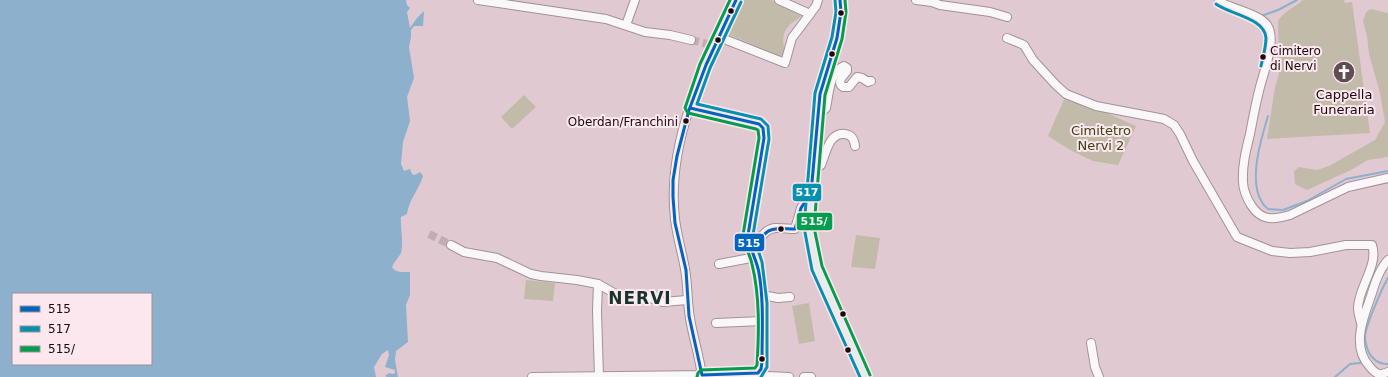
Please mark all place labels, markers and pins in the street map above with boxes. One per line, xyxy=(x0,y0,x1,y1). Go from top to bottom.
unlabelled marker xyxy=(726,6,736,16)
unlabelled marker xyxy=(836,8,846,18)
unlabelled marker xyxy=(713,35,723,45)
place label: Cimitero di Nervi xyxy=(1270,44,1321,73)
unlabelled marker xyxy=(827,49,837,59)
marker: Cimitero di Nervi xyxy=(1258,52,1268,62)
church icon: Cappella Funeraria xyxy=(1331,59,1357,85)
place label: Cappella Funeraria xyxy=(1313,87,1375,117)
place label: Oberdan/Franchini xyxy=(568,115,678,129)
marker: Oberdan/Franchini xyxy=(681,116,691,126)
unlabelled marker xyxy=(776,224,786,234)
unlabelled marker xyxy=(838,309,848,319)
unlabelled marker xyxy=(843,345,853,355)
unlabelled marker xyxy=(757,354,767,364)

